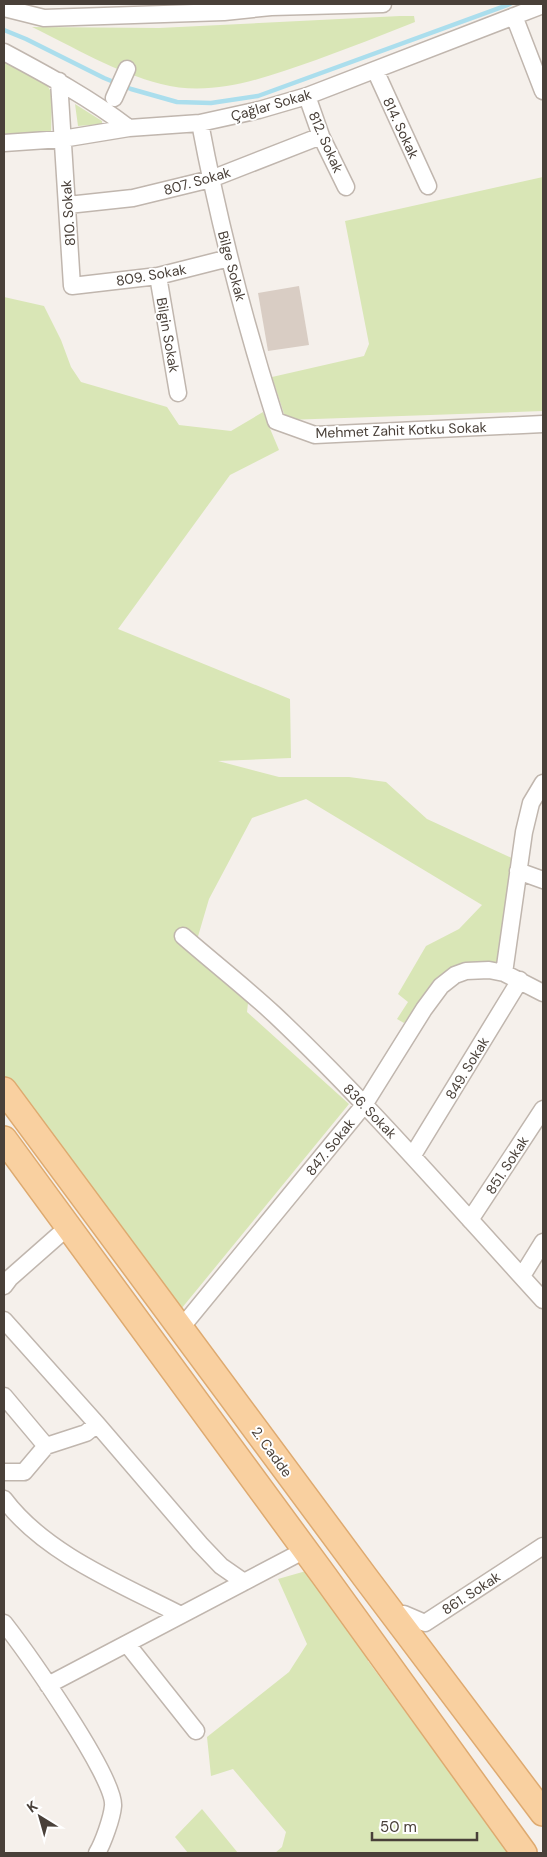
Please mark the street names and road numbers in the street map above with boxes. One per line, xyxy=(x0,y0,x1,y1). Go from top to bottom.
street label: Çağlar Sokak xyxy=(229,85,313,125)
street label: 814. Sokak xyxy=(379,94,423,162)
street label: 812. Sokak xyxy=(305,109,347,175)
street label: 807. Sokak xyxy=(161,163,233,199)
street label: 810. Sokak xyxy=(57,179,79,247)
street label: Bilge Sokak xyxy=(214,229,250,303)
street label: 809. Sokak xyxy=(114,260,188,290)
street label: Bilgin Sokak xyxy=(153,296,183,374)
street label: Mehmet Zahit Kotku Sokak xyxy=(315,418,487,442)
street label: 849. Sokak xyxy=(441,1033,493,1103)
street label: 836. Sokak xyxy=(339,1080,401,1142)
street label: 847. Sokak xyxy=(302,1115,358,1179)
street label: 851. Sokak xyxy=(481,1132,533,1198)
street label: 2. Cadde xyxy=(248,1423,296,1481)
street label: 861. Sokak xyxy=(438,1567,504,1619)

